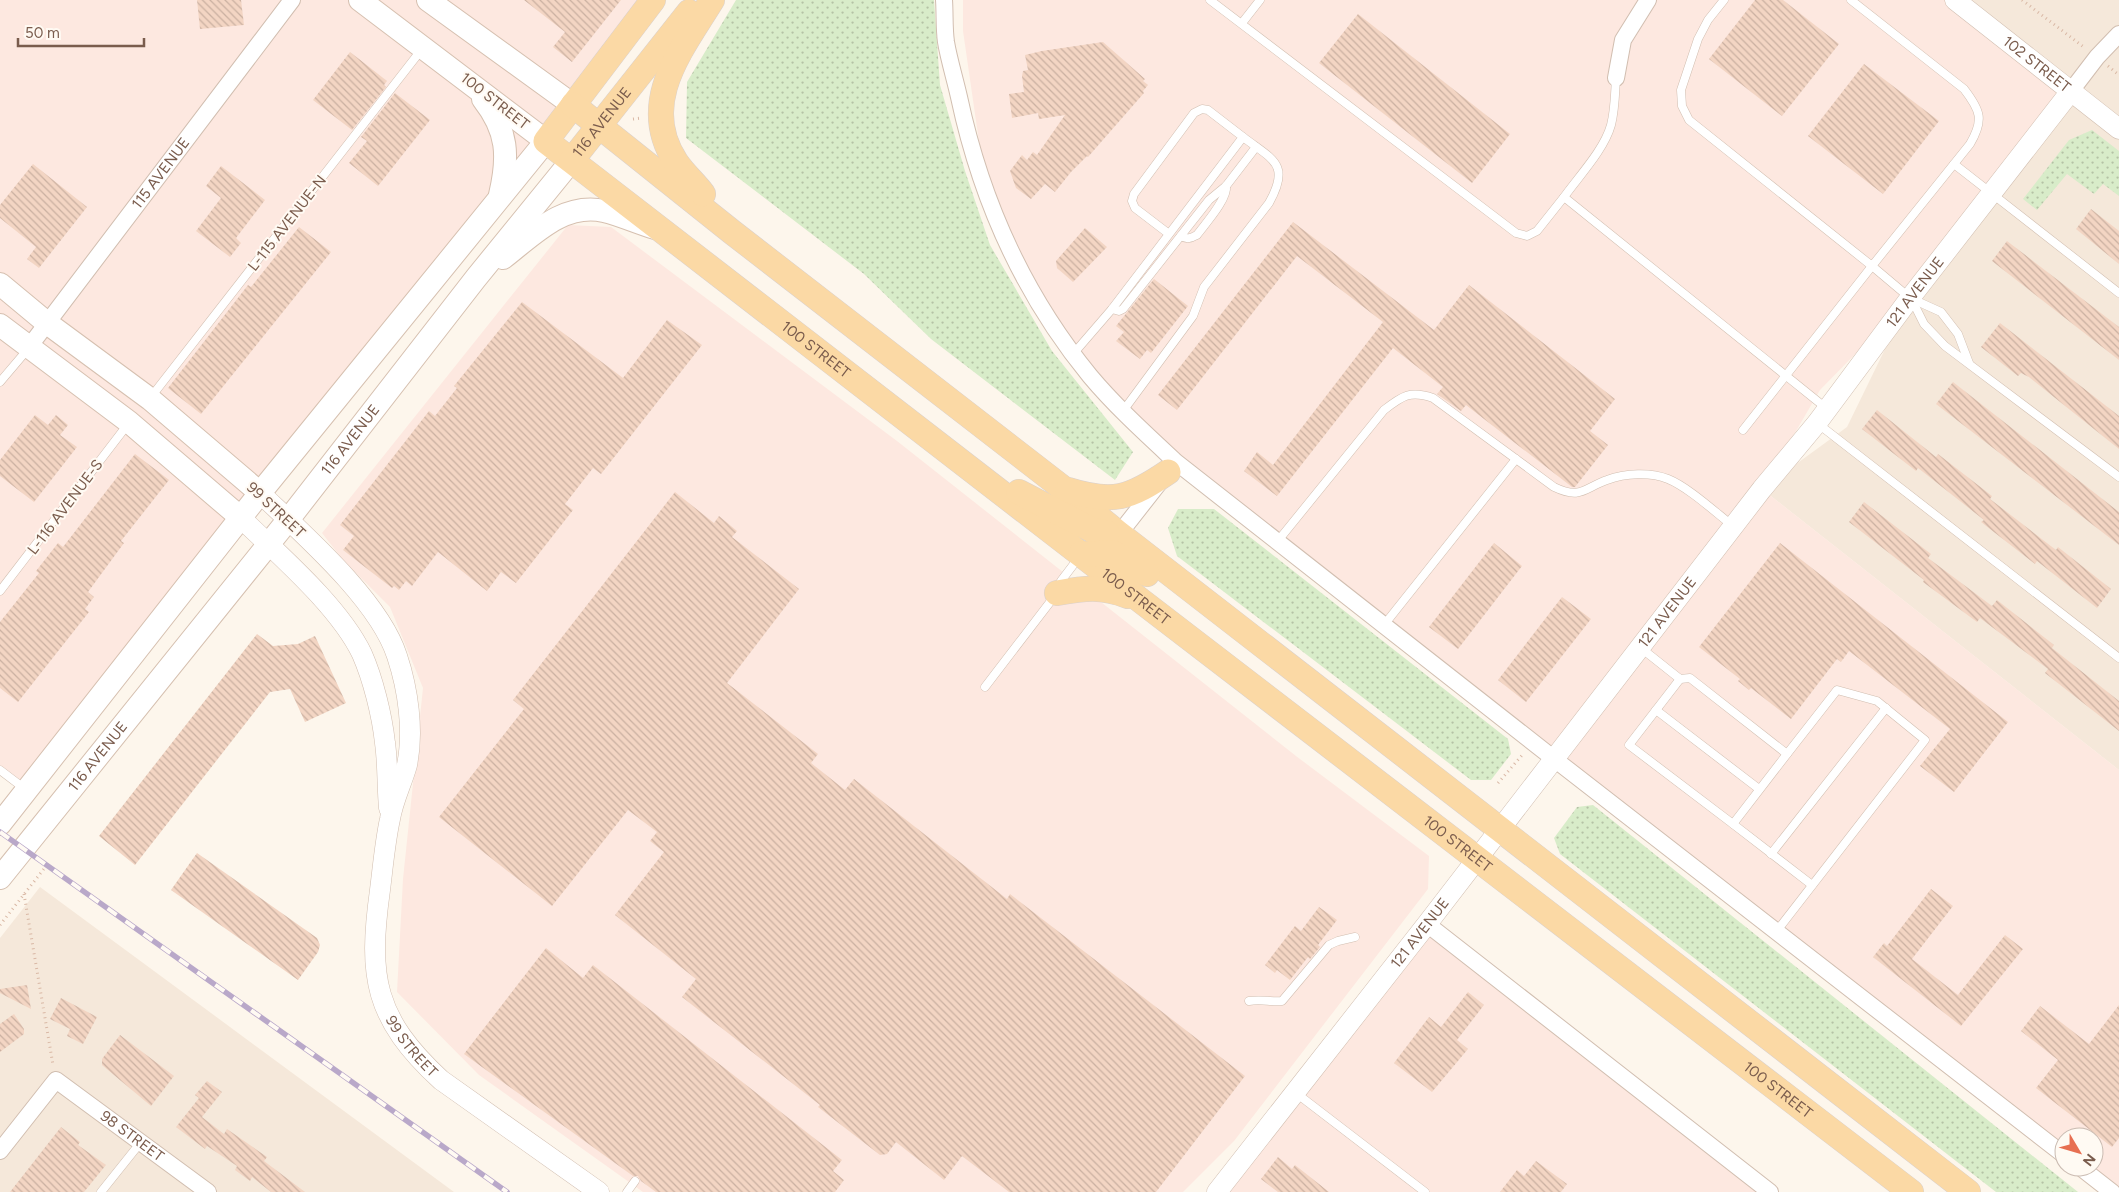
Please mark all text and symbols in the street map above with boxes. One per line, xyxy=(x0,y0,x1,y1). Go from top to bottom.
scale bar xyxy=(18,15,144,47)
text: 50 m xyxy=(25,24,60,42)
street label: 102 STREET xyxy=(1999,32,2075,97)
street label: 100 STREET xyxy=(457,69,533,134)
street label: 116 AVENUE xyxy=(568,84,635,161)
street label: 115 AVENUE xyxy=(128,134,193,212)
street label: L-115 AVENUE-N xyxy=(244,172,330,274)
street label: 121 AVENUE xyxy=(1882,253,1948,331)
street label: 100 STREET xyxy=(778,317,854,382)
street label: 116 AVENUE xyxy=(317,401,383,479)
street label: L-116 AVENUE-S xyxy=(24,456,106,558)
street label: 99 STREET xyxy=(243,478,310,542)
street label: 100 STREET xyxy=(1098,564,1174,629)
street label: 121 AVENUE xyxy=(1634,573,1700,651)
street label: 116 AVENUE xyxy=(64,718,131,795)
street label: 100 STREET xyxy=(1419,812,1496,876)
street label: 121 AVENUE xyxy=(1387,894,1453,972)
street label: 99 STREET xyxy=(382,1013,442,1081)
street label: 100 STREET xyxy=(1740,1058,1817,1122)
street label: 98 STREET xyxy=(97,1107,168,1166)
north arrow xyxy=(2054,1127,2104,1177)
text: N xyxy=(2079,1150,2099,1169)

